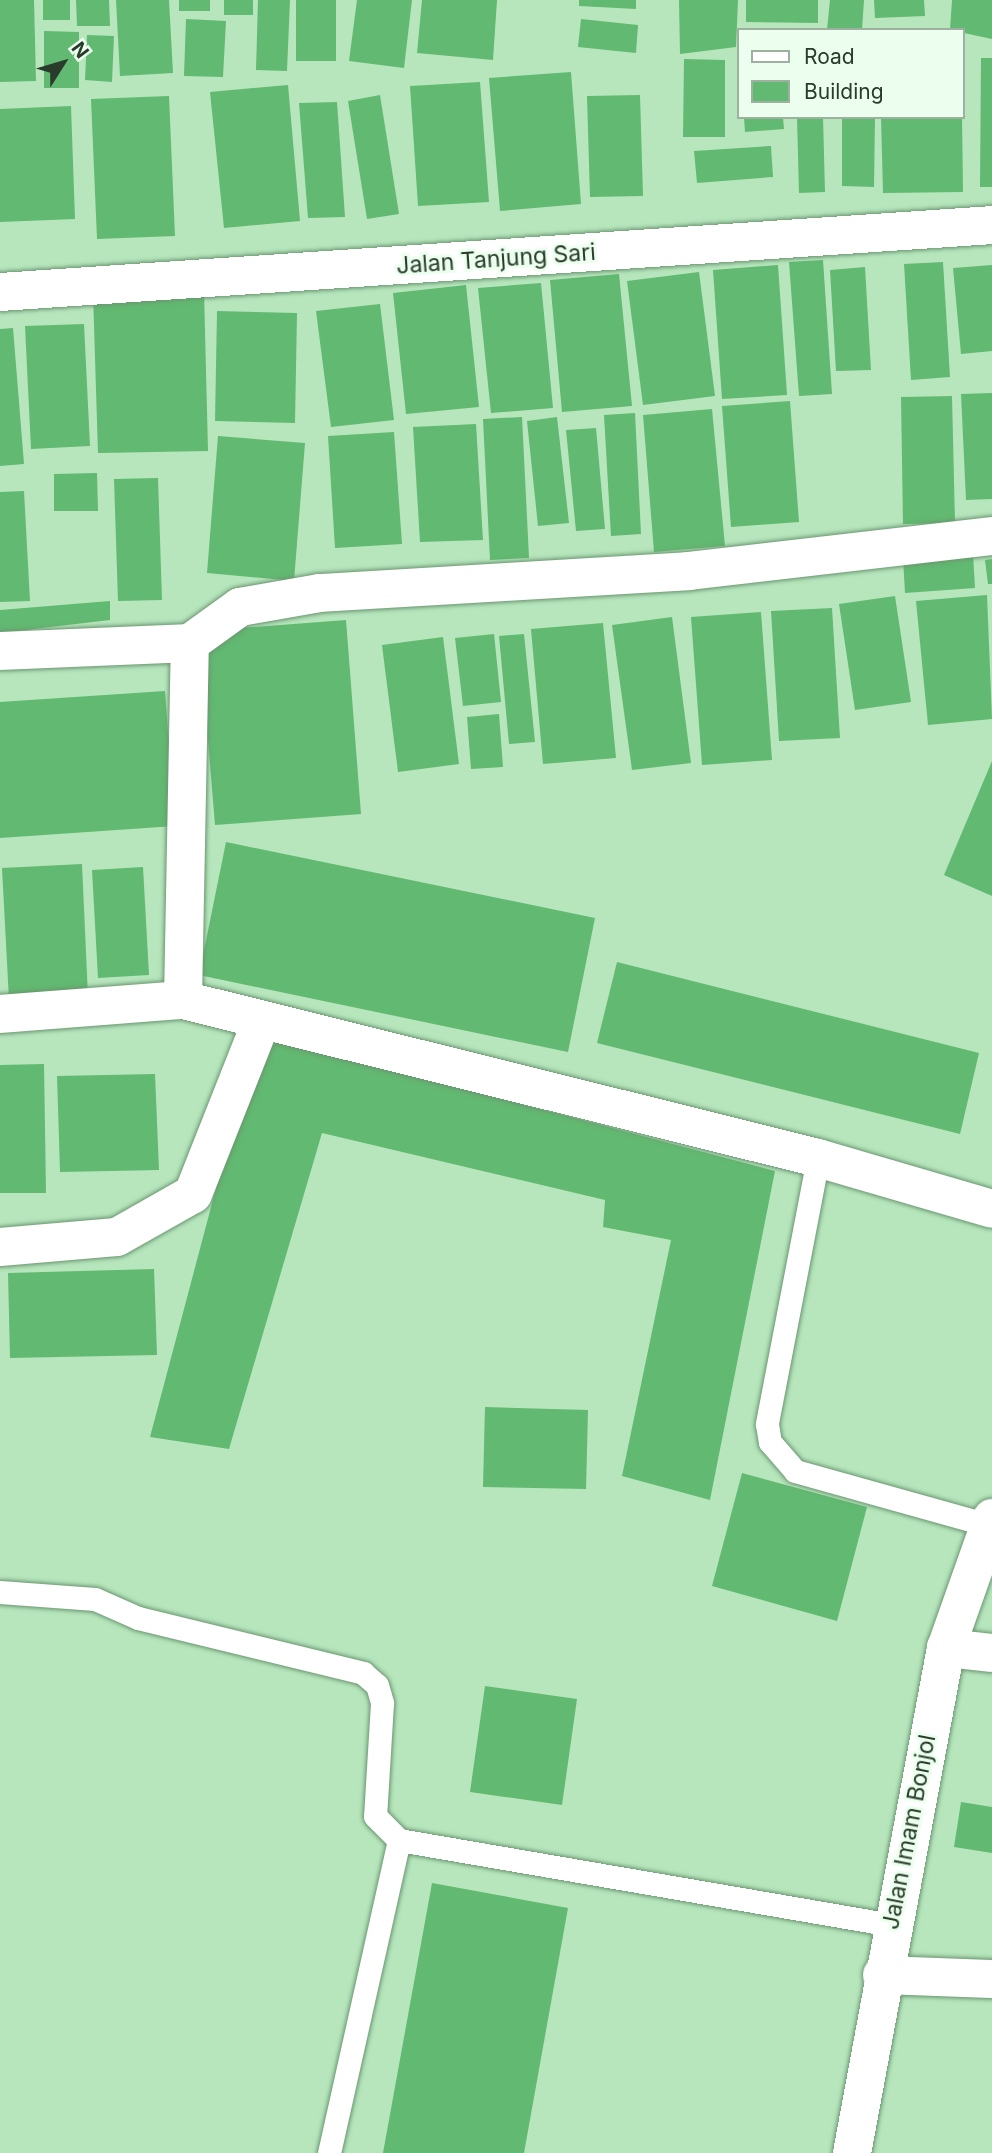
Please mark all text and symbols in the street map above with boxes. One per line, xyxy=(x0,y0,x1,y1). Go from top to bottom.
north arrow xyxy=(28,28,98,98)
legend xyxy=(736,28,964,119)
text: N xyxy=(67,37,94,63)
text: Road xyxy=(804,44,855,69)
text: Building xyxy=(804,79,884,104)
street label: Jalan Tanjung Sari xyxy=(395,238,597,280)
street label: Jalan Imam Bonjol xyxy=(877,1732,941,1932)

